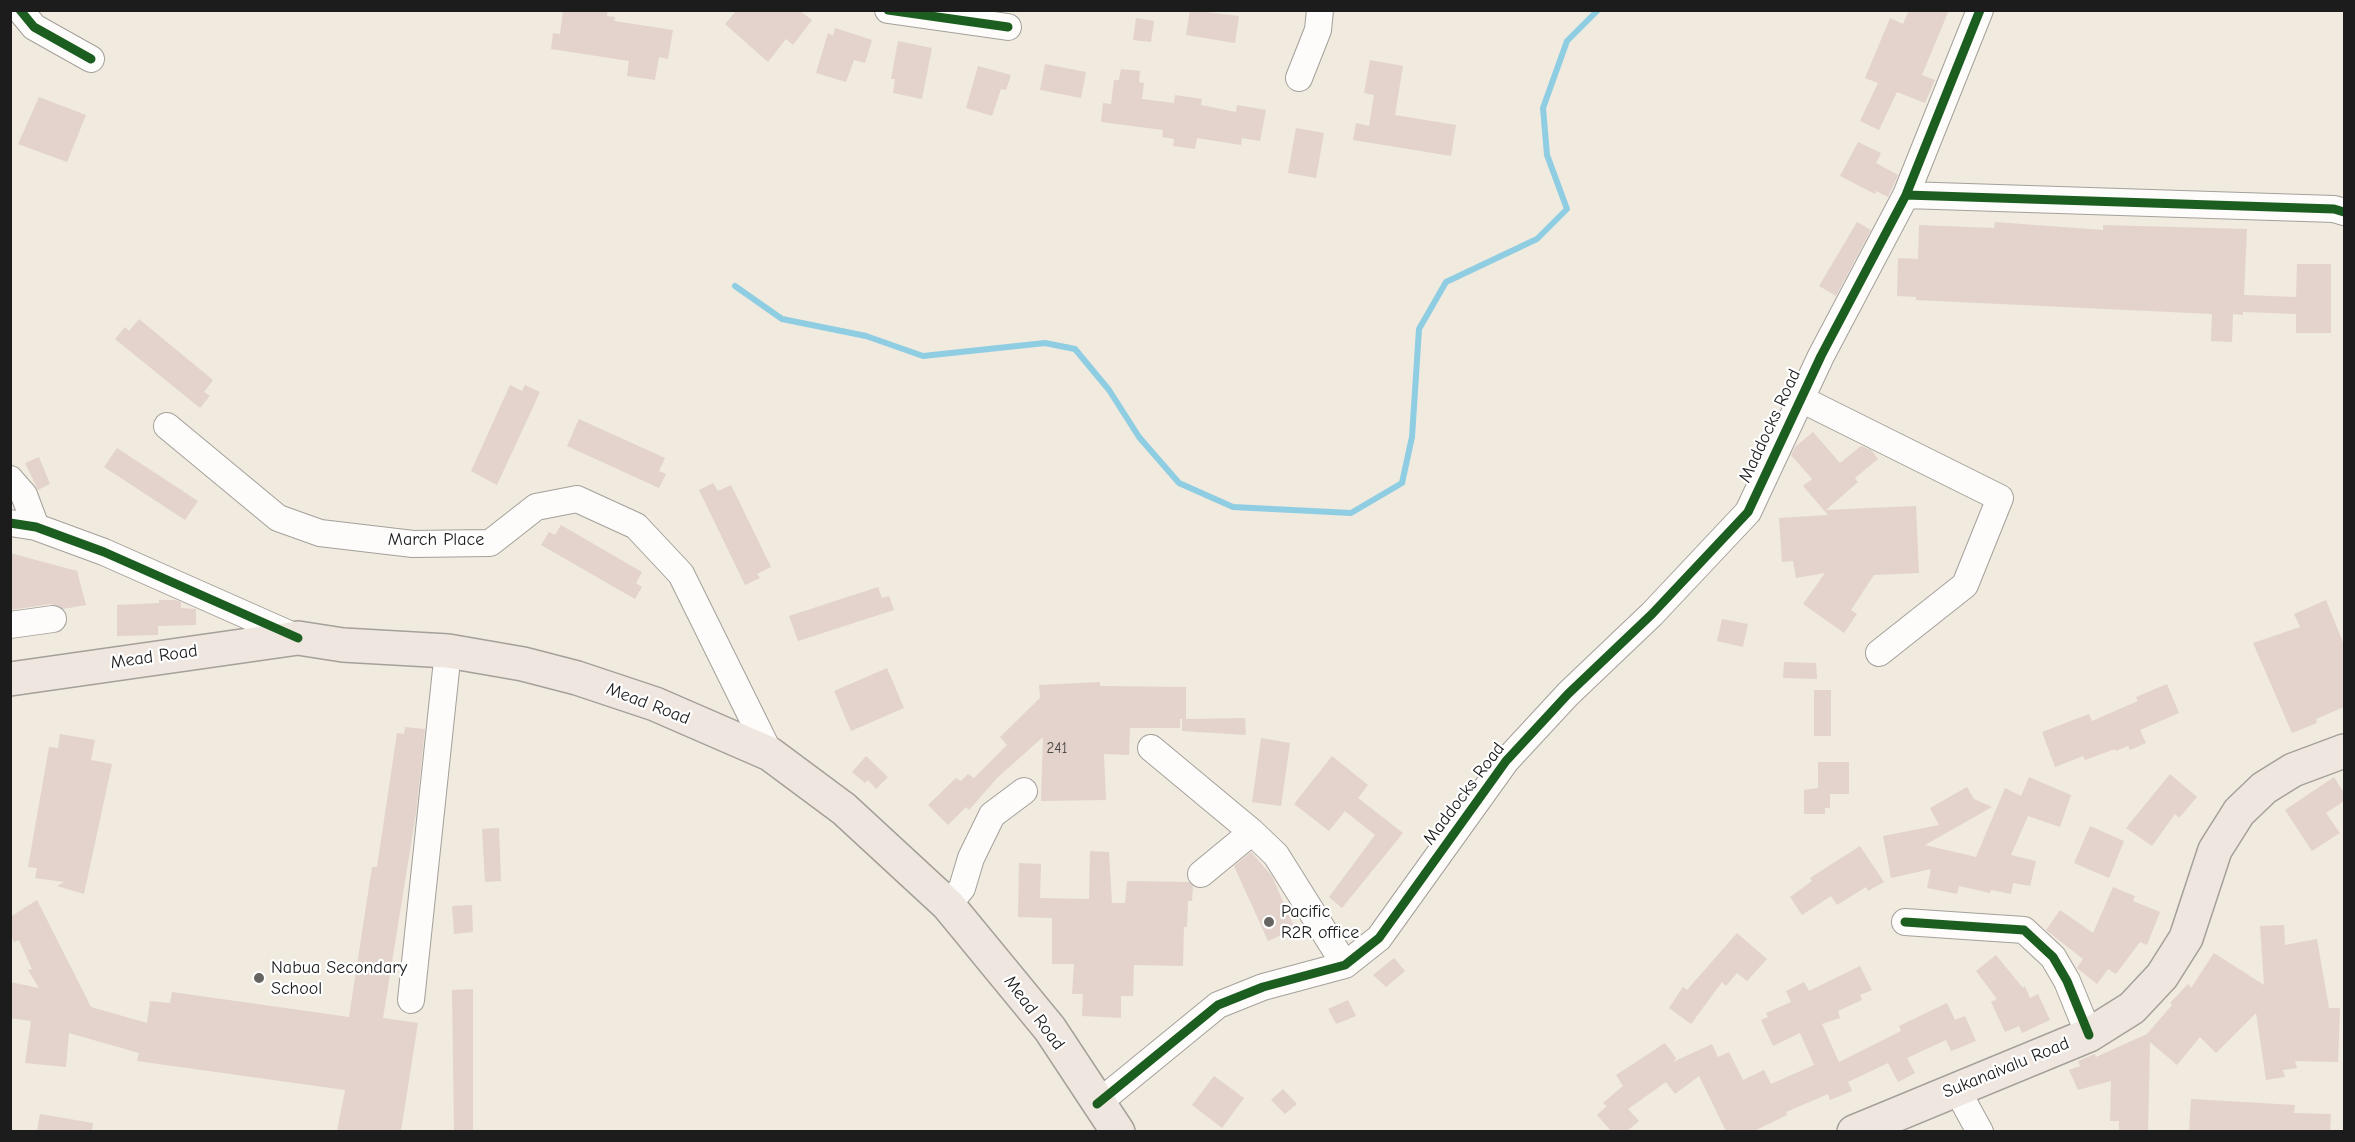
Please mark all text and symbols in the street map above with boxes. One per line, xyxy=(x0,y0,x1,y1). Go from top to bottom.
street label: Maddocks Road xyxy=(1734,366,1806,486)
street label: March Place xyxy=(388,529,484,551)
street label: Mead Road xyxy=(109,640,199,674)
street label: Mead Road xyxy=(603,678,693,730)
street label: Maddocks Road xyxy=(1418,738,1510,850)
house number: 241 xyxy=(1047,740,1067,758)
place label: Pacific R2R office xyxy=(1281,901,1359,944)
marker: Pacific R2R office xyxy=(1262,915,1276,929)
place label: Nabua Secondary School xyxy=(271,957,407,1000)
marker: Nabua Secondary School xyxy=(252,971,266,985)
street label: Mead Road xyxy=(999,971,1069,1055)
street label: Sukanaivalu Road xyxy=(1940,1033,2072,1103)

